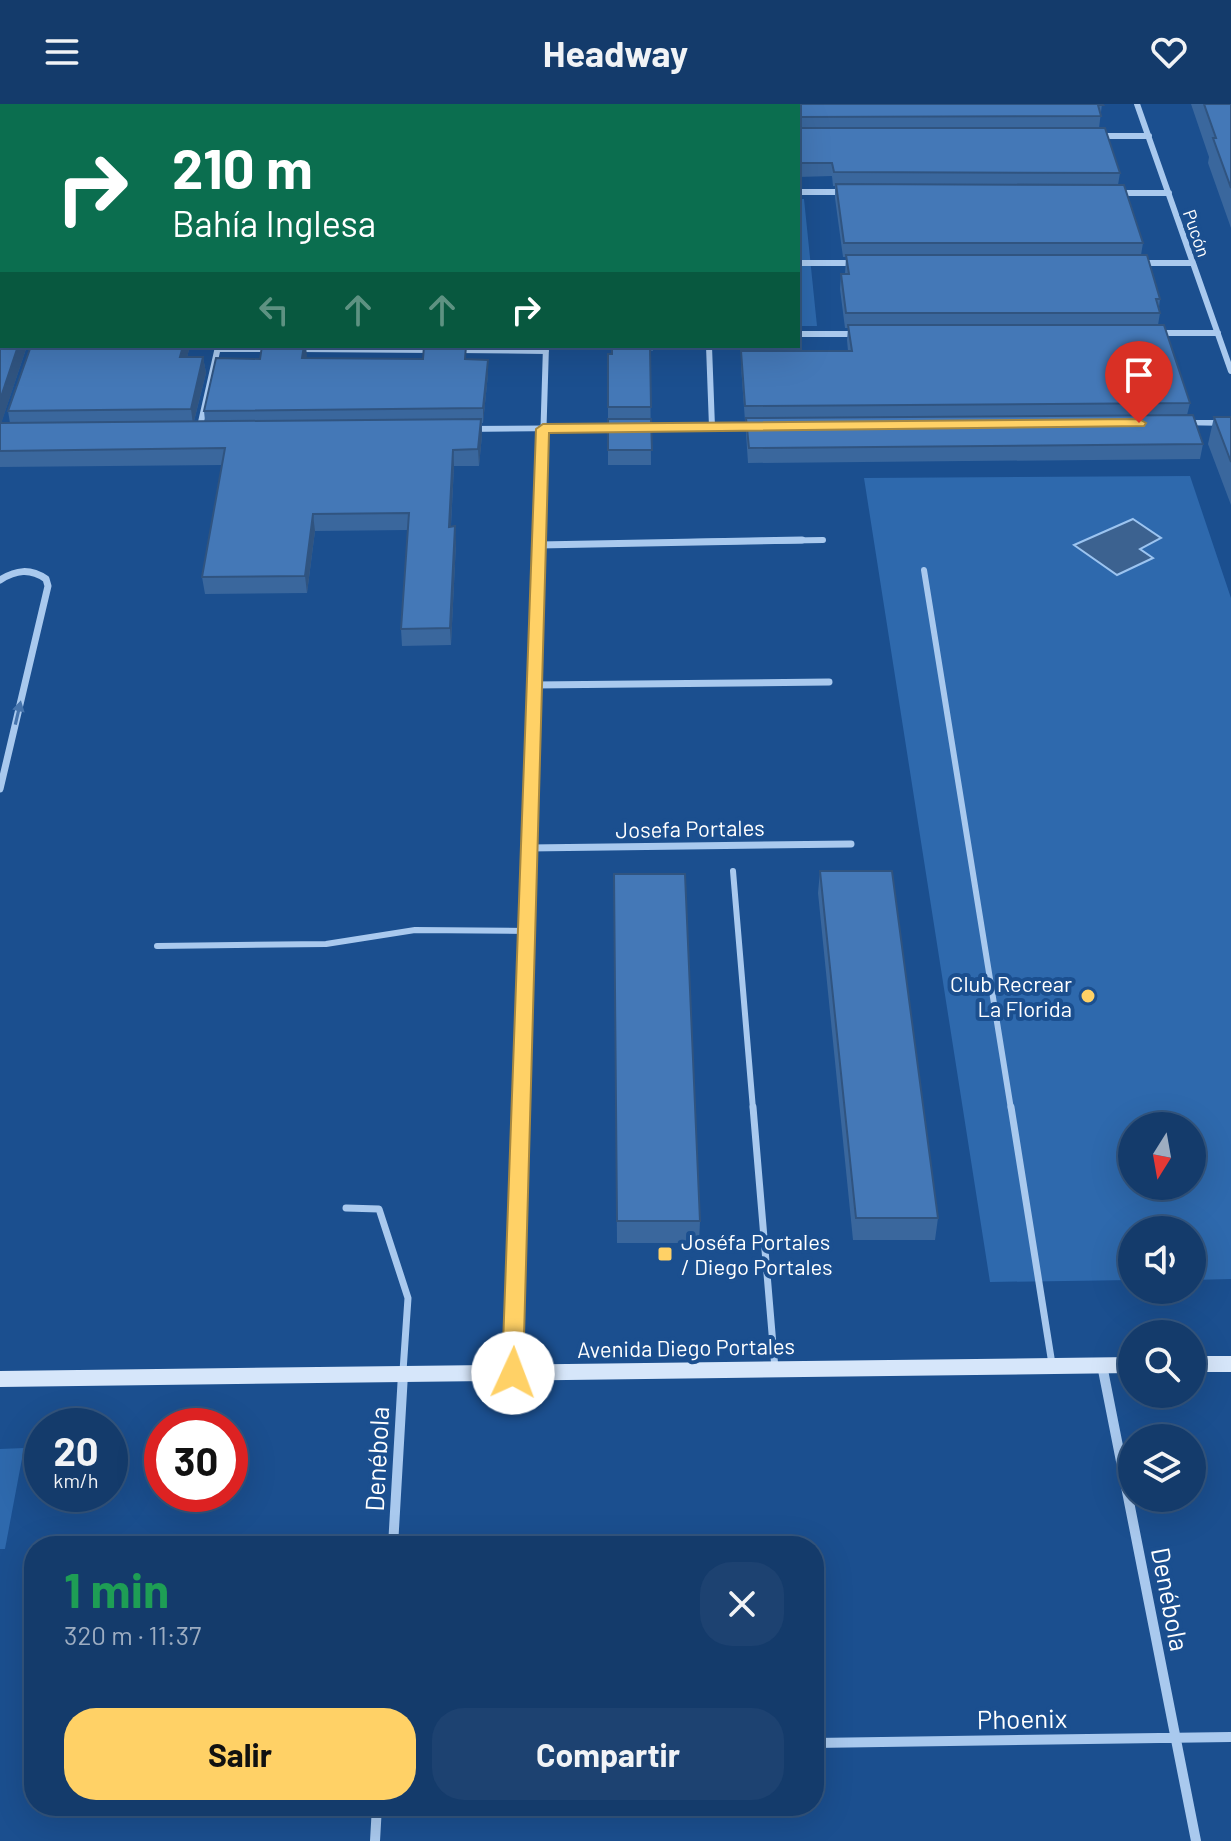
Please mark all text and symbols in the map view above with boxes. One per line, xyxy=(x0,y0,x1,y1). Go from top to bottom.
icon: menu xyxy=(40,30,84,74)
icon: heart xyxy=(1147,30,1191,74)
text: Headway xyxy=(543,31,688,74)
text: 210 m xyxy=(172,133,313,200)
icon: right xyxy=(40,136,144,240)
text: Bahía Inglesa xyxy=(172,201,376,244)
street label: Pucón xyxy=(1179,206,1215,260)
icon: left xyxy=(252,288,296,332)
icon: ahead xyxy=(336,288,380,332)
icon: ahead xyxy=(420,288,464,332)
icon: right xyxy=(504,288,548,332)
pin xyxy=(1105,341,1173,423)
icon: arrive xyxy=(1117,353,1161,397)
one-way arrow xyxy=(12,700,25,725)
street label: Josefa Portales xyxy=(615,814,765,842)
place label: Club Recrear La Florida xyxy=(950,970,1072,1021)
marker: Club Recrear La Florida xyxy=(1079,987,1097,1005)
north arrow xyxy=(1118,1112,1206,1200)
map controls xyxy=(1118,1112,1206,1512)
button: sound xyxy=(1118,1216,1206,1304)
place label: Joséfa Portales / Diego Portales xyxy=(681,1228,833,1279)
marker: Joséfa Portales / Diego Portales xyxy=(656,1245,674,1263)
button: search xyxy=(1118,1320,1206,1408)
position arrow xyxy=(471,1331,555,1415)
street label: Avenida Diego Portales xyxy=(577,1332,795,1362)
street label: Denébola xyxy=(358,1406,394,1512)
speed limit sign: 30 xyxy=(144,1408,248,1512)
button: layers xyxy=(1118,1424,1206,1512)
text: 20 xyxy=(53,1426,99,1474)
text: km/h xyxy=(53,1468,99,1492)
street label: Denébola xyxy=(1146,1544,1196,1654)
text: 1 min xyxy=(64,1560,169,1618)
button: close xyxy=(700,1562,784,1646)
text: 320 m · 11:37 xyxy=(64,1619,201,1650)
street label: Phoenix xyxy=(977,1702,1067,1734)
button: Salir xyxy=(64,1708,416,1800)
button: Compartir xyxy=(432,1708,784,1800)

